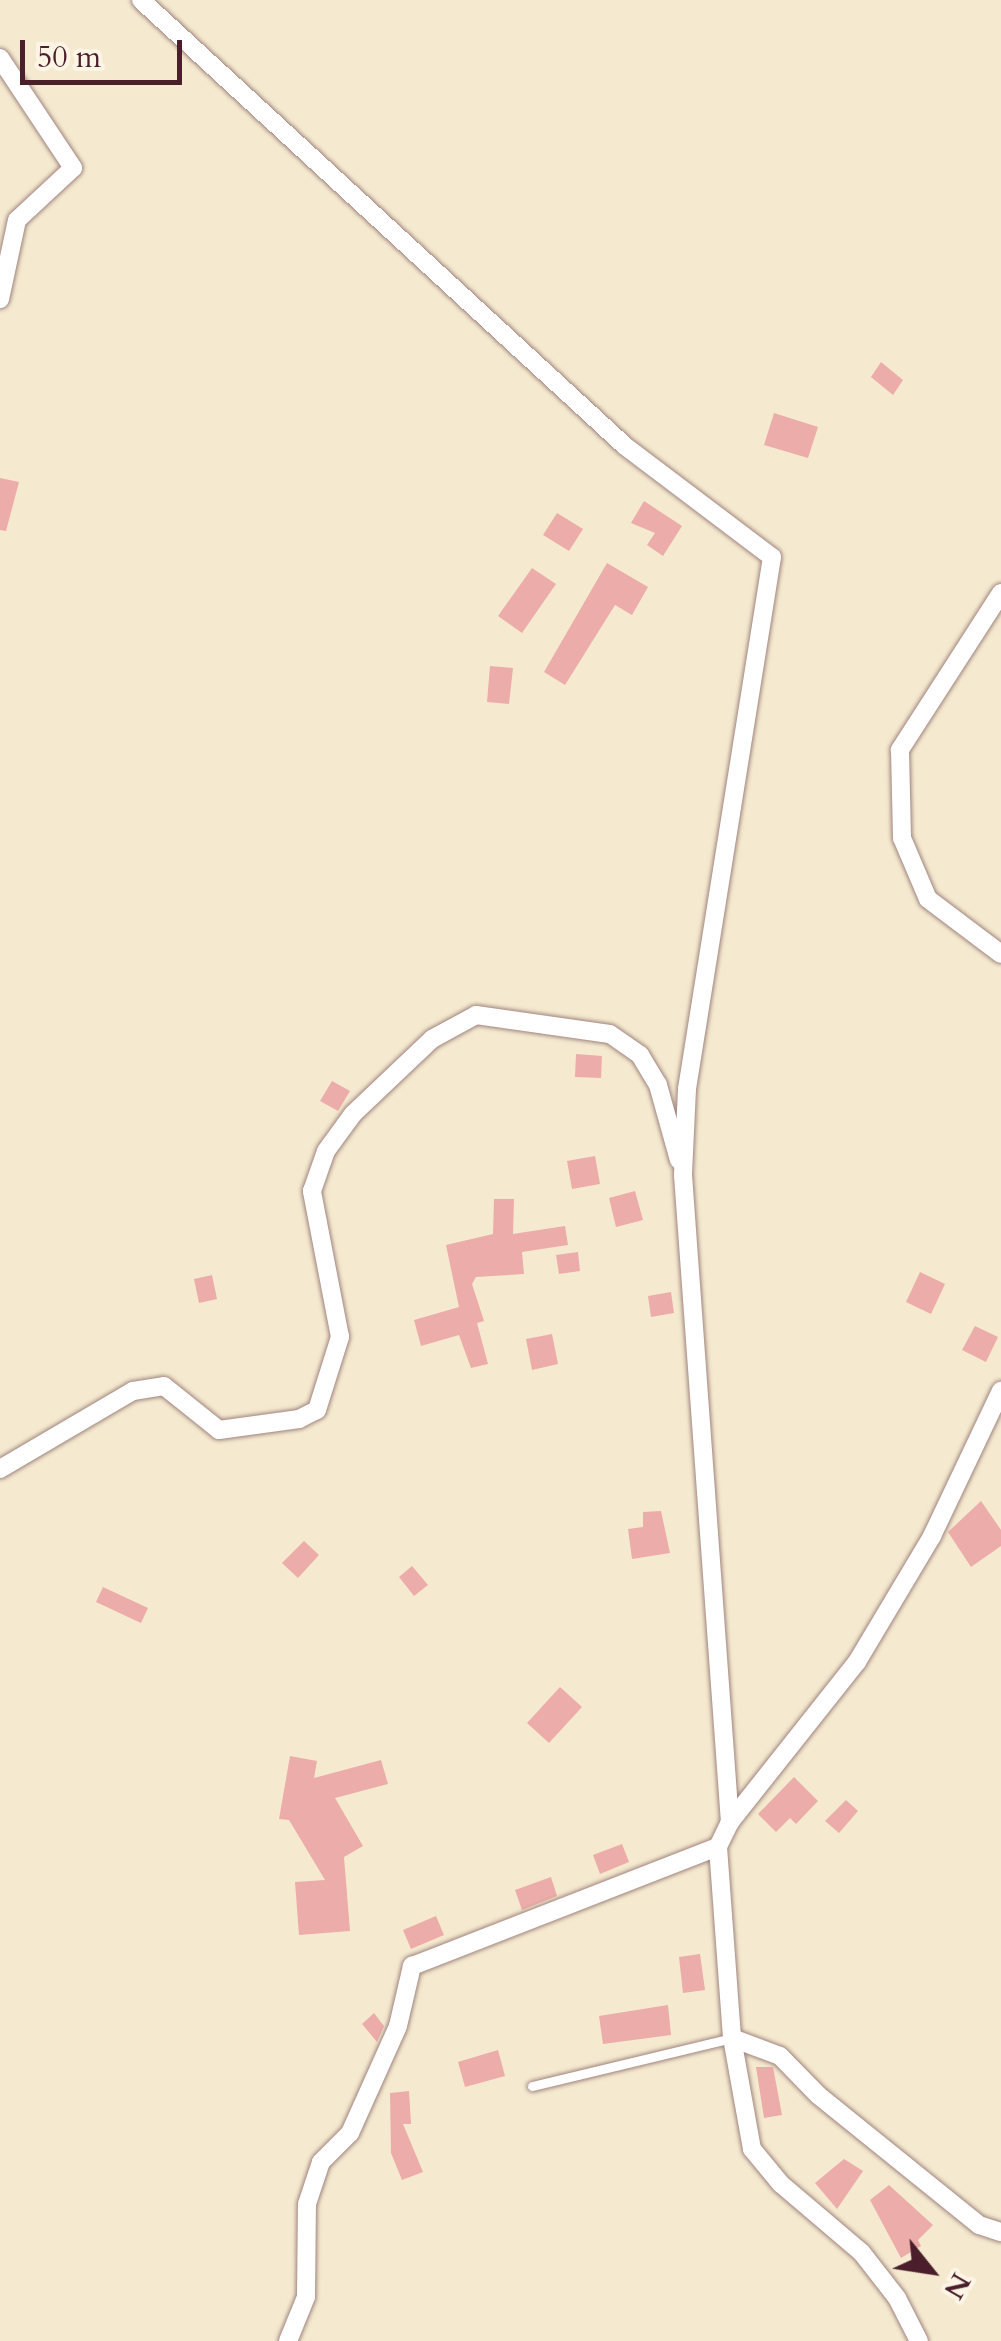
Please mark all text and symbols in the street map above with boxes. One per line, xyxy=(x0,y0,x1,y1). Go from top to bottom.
scale bar xyxy=(25,20,188,82)
text: 50 m xyxy=(37,37,101,78)
north arrow xyxy=(881,2221,981,2321)
text: N xyxy=(934,2266,980,2306)

